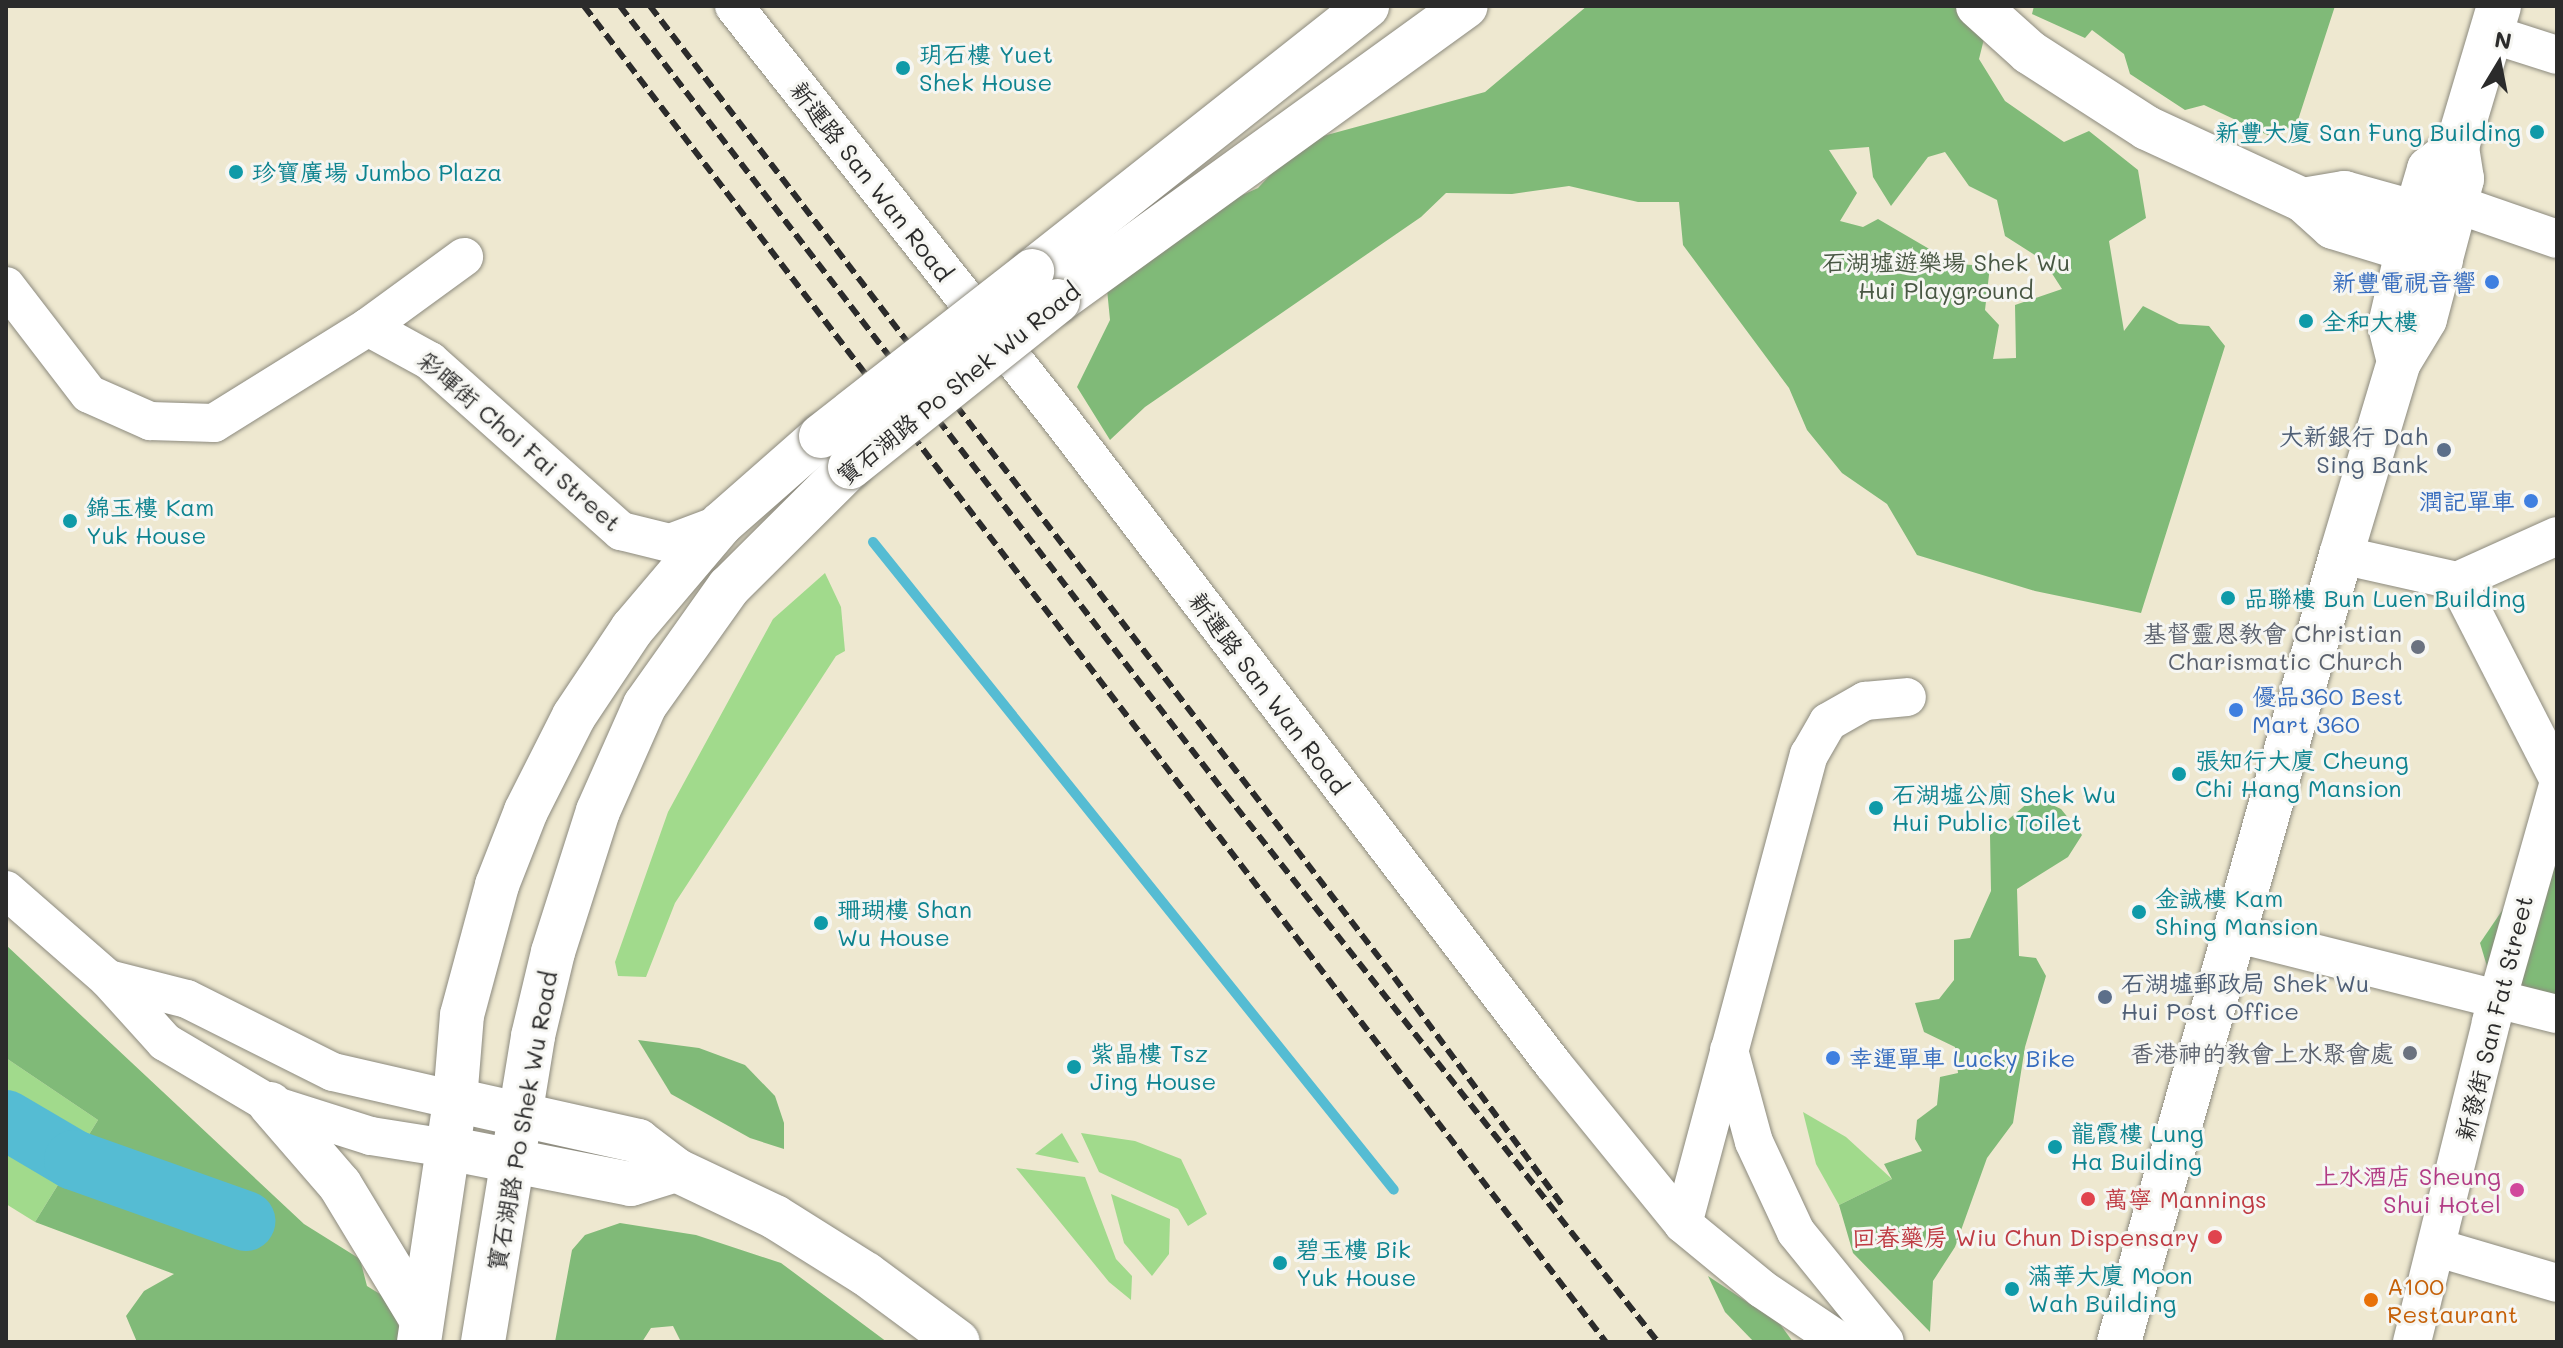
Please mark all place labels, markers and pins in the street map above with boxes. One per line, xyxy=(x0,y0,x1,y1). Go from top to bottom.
place label: 玥石樓 Yuet Shek House xyxy=(919,40,1053,96)
marker: 玥石樓 Yuet Shek House xyxy=(894,59,912,77)
place label: 新豐大廈 San Fung Building xyxy=(2215,118,2521,146)
marker: 新豐大廈 San Fung Building xyxy=(2528,123,2546,141)
place label: 珍寶廣場 Jumbo Plaza xyxy=(252,158,502,186)
marker: 珍寶廣場 Jumbo Plaza xyxy=(227,163,245,181)
place label: 新豐電視音響 xyxy=(2332,268,2476,296)
marker: 新豐電視音響 xyxy=(2483,273,2501,291)
place label: 全和大樓 xyxy=(2322,307,2418,335)
marker: 全和大樓 xyxy=(2297,312,2315,330)
place label: 大新銀行 Dah Sing Bank xyxy=(2279,422,2428,478)
marker: 大新銀行 Dah Sing Bank xyxy=(2435,441,2453,459)
place label: 潤記單車 xyxy=(2419,487,2515,515)
marker: 潤記單車 xyxy=(2522,492,2540,510)
place label: 錦玉樓 Kam Yuk House xyxy=(86,493,214,549)
marker: 錦玉樓 Kam Yuk House xyxy=(61,512,79,530)
place label: 品聯樓 Bun Luen Building xyxy=(2244,584,2525,612)
marker: 品聯樓 Bun Luen Building xyxy=(2219,589,2237,607)
place label: 基督靈恩教會 Christian Charismatic Church xyxy=(2142,619,2402,675)
marker: 基督靈恩教會 Christian Charismatic Church xyxy=(2409,638,2427,656)
place label: 優品360 Best Mart 360 xyxy=(2252,682,2403,738)
marker: 優品360 Best Mart 360 xyxy=(2227,701,2245,719)
place label: 張知行大廈 Cheung Chi Hang Mansion xyxy=(2195,746,2409,802)
marker: 張知行大廈 Cheung Chi Hang Mansion xyxy=(2170,765,2188,783)
place label: 石湖墟公廁 Shek Wu Hui Public Toilet xyxy=(1892,780,2116,836)
marker: 石湖墟公廁 Shek Wu Hui Public Toilet xyxy=(1867,799,1885,817)
place label: 金誠樓 Kam Shing Mansion xyxy=(2155,884,2318,940)
place label: 珊瑚樓 Shan Wu House xyxy=(837,895,972,951)
marker: 金誠樓 Kam Shing Mansion xyxy=(2130,903,2148,921)
marker: 珊瑚樓 Shan Wu House xyxy=(812,914,830,932)
place label: 石湖墟郵政局 Shek Wu Hui Post Office xyxy=(2121,969,2369,1025)
marker: 石湖墟郵政局 Shek Wu Hui Post Office xyxy=(2096,988,2114,1006)
place label: 紫晶樓 Tsz Jing House xyxy=(1090,1039,1216,1095)
place label: 香港神的教會上水聚會處 xyxy=(2130,1039,2394,1067)
place label: 幸運單車 Lucky Bike xyxy=(1849,1044,2075,1072)
marker: 香港神的教會上水聚會處 xyxy=(2401,1044,2419,1062)
marker: 幸運單車 Lucky Bike xyxy=(1824,1049,1842,1067)
marker: 紫晶樓 Tsz Jing House xyxy=(1065,1058,1083,1076)
place label: 龍霞樓 Lung Ha Building xyxy=(2071,1119,2204,1175)
marker: 龍霞樓 Lung Ha Building xyxy=(2046,1138,2064,1156)
place label: 上水酒店 Sheung Shui Hotel xyxy=(2315,1162,2501,1218)
marker: 上水酒店 Sheung Shui Hotel xyxy=(2508,1181,2526,1199)
place label: 萬寧 Mannings xyxy=(2104,1185,2267,1213)
marker: 萬寧 Mannings xyxy=(2079,1190,2097,1208)
place label: 回春藥房 Wiu Chun Dispensary xyxy=(1852,1223,2199,1251)
marker: 回春藥房 Wiu Chun Dispensary xyxy=(2206,1228,2224,1246)
place label: 碧玉樓 Bik Yuk House xyxy=(1296,1235,1416,1291)
marker: 碧玉樓 Bik Yuk House xyxy=(1271,1254,1289,1272)
place label: 滿華大廈 Moon Wah Building xyxy=(2028,1261,2193,1317)
place label: A100 Restaurant xyxy=(2387,1272,2518,1328)
marker: 滿華大廈 Moon Wah Building xyxy=(2003,1280,2021,1298)
marker: A100 Restaurant xyxy=(2362,1291,2380,1309)

